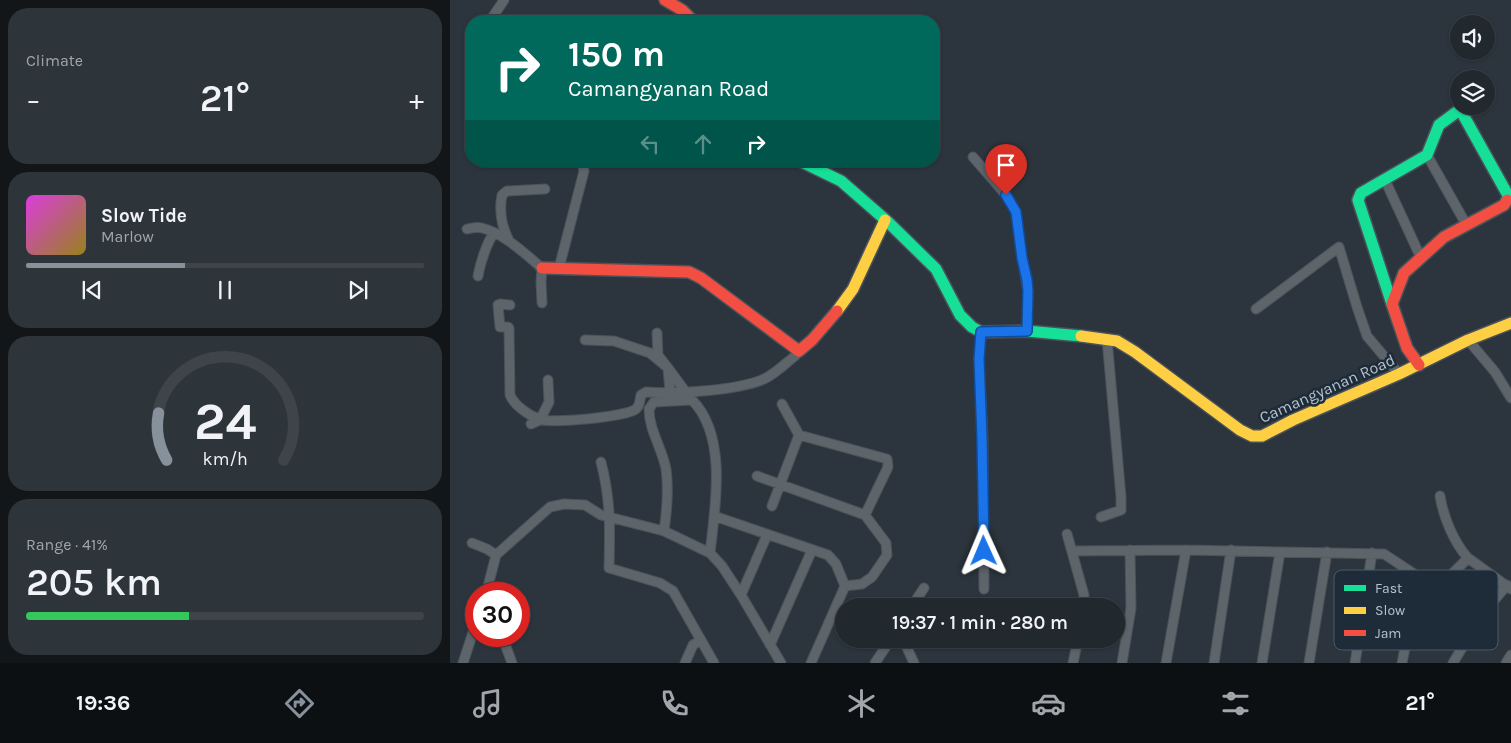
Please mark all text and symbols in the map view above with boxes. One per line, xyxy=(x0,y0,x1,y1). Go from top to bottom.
map controls xyxy=(1450,15,1495,115)
button: sound xyxy=(1450,15,1495,60)
text: 150 m xyxy=(568,34,665,75)
icon: right xyxy=(485,35,550,100)
text: Climate xyxy=(26,51,83,70)
button: layers xyxy=(1450,70,1495,115)
text: 21° xyxy=(200,76,250,121)
text: Camangyanan Road xyxy=(568,76,769,102)
text: − xyxy=(26,83,41,116)
text: + xyxy=(409,83,424,116)
icon: left xyxy=(636,130,664,158)
icon: ahead xyxy=(689,130,717,158)
icon: right xyxy=(742,130,770,158)
pin xyxy=(985,144,1027,195)
icon: arrive xyxy=(992,151,1020,179)
text: Slow Tide xyxy=(101,205,187,227)
text: Marlow xyxy=(101,227,154,246)
icon: previous xyxy=(78,276,106,304)
icon: pause xyxy=(211,276,239,304)
icon: next xyxy=(344,276,372,304)
street label: Camangyanan Road xyxy=(1256,350,1398,427)
text: 24 xyxy=(194,391,256,452)
text: km/h xyxy=(202,449,248,470)
position arrow xyxy=(957,524,1009,576)
text: Range · 41% xyxy=(26,535,108,554)
text: 205 km xyxy=(26,560,162,605)
legend xyxy=(1334,570,1498,650)
text: Fast xyxy=(1375,580,1402,597)
speed limit sign: 30 xyxy=(465,582,530,647)
text: Slow xyxy=(1375,602,1405,619)
text: 19:37 · 1 min · 280 m xyxy=(892,612,1068,634)
text: Jam xyxy=(1375,625,1401,642)
icon: directions xyxy=(282,686,317,721)
icon: music xyxy=(470,686,505,721)
icon: phone xyxy=(657,686,692,721)
icon: climate xyxy=(844,686,879,721)
icon: car xyxy=(1031,686,1066,721)
icon: filters xyxy=(1218,686,1253,721)
text: 19:36 xyxy=(76,690,130,716)
text: 21° xyxy=(1405,690,1435,716)

